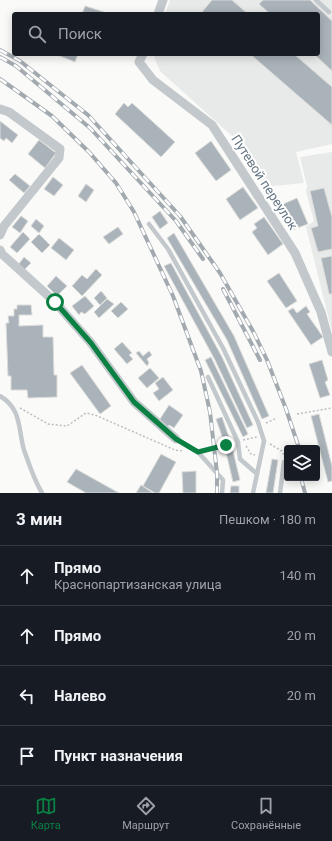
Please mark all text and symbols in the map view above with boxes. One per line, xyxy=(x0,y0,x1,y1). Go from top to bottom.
search box xyxy=(12,12,320,56)
icon: search xyxy=(26,23,48,45)
text: Поиск xyxy=(58,25,102,43)
street label: Путевой переулок xyxy=(228,132,301,232)
route start xyxy=(46,293,64,311)
route end xyxy=(217,436,235,454)
map controls xyxy=(284,445,320,481)
button: layers xyxy=(284,445,320,481)
text: 3 мин xyxy=(16,509,62,529)
text: Пешком · 180 m xyxy=(219,512,316,527)
text: Прямо xyxy=(54,559,101,577)
icon: ahead xyxy=(16,565,38,587)
text: 140 m xyxy=(279,568,316,583)
text: Краснопартизанская улица xyxy=(54,577,222,592)
icon: ahead xyxy=(16,625,38,647)
text: Прямо xyxy=(54,627,101,645)
text: 20 m xyxy=(287,628,316,643)
icon: left xyxy=(16,685,38,707)
text: Налево xyxy=(54,687,106,705)
text: 20 m xyxy=(287,688,316,703)
icon: arrive xyxy=(16,745,38,767)
text: Пункт назначения xyxy=(54,747,183,765)
tab: Карта xyxy=(31,795,61,832)
tab: Маршрут xyxy=(122,795,170,832)
tab: Сохранённые xyxy=(231,795,301,832)

